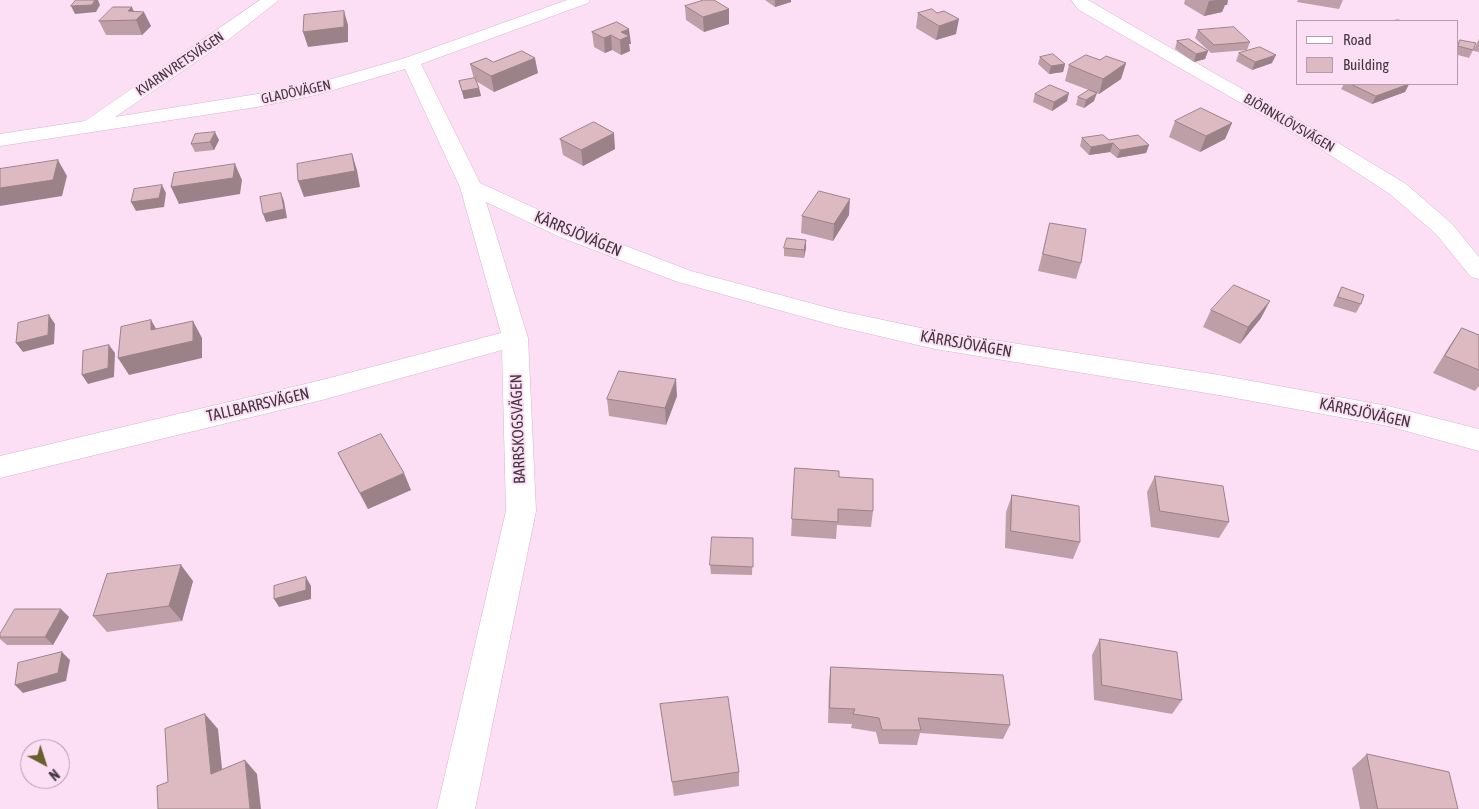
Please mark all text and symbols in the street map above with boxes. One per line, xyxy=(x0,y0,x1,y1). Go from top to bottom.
legend xyxy=(1296,20,1459,85)
street label: KVARNVRETSVÄGEN xyxy=(133,28,227,100)
text: Road xyxy=(1343,31,1372,48)
text: Building xyxy=(1343,56,1389,73)
street label: GLADÖVÄGEN xyxy=(260,76,332,108)
street label: BJÖRNKLÖVSVÄGEN xyxy=(1240,90,1338,156)
street label: KÄRRSJÖVÄGEN xyxy=(532,207,624,261)
street label: KÄRRSJÖVÄGEN xyxy=(919,326,1013,362)
street label: BARRSKOGSVÄGEN xyxy=(506,374,530,484)
street label: TALLBARRSVÄGEN xyxy=(205,384,311,426)
street label: KÄRRSJÖVÄGEN xyxy=(1318,394,1412,432)
north arrow xyxy=(20,739,70,789)
text: N xyxy=(46,766,62,784)

